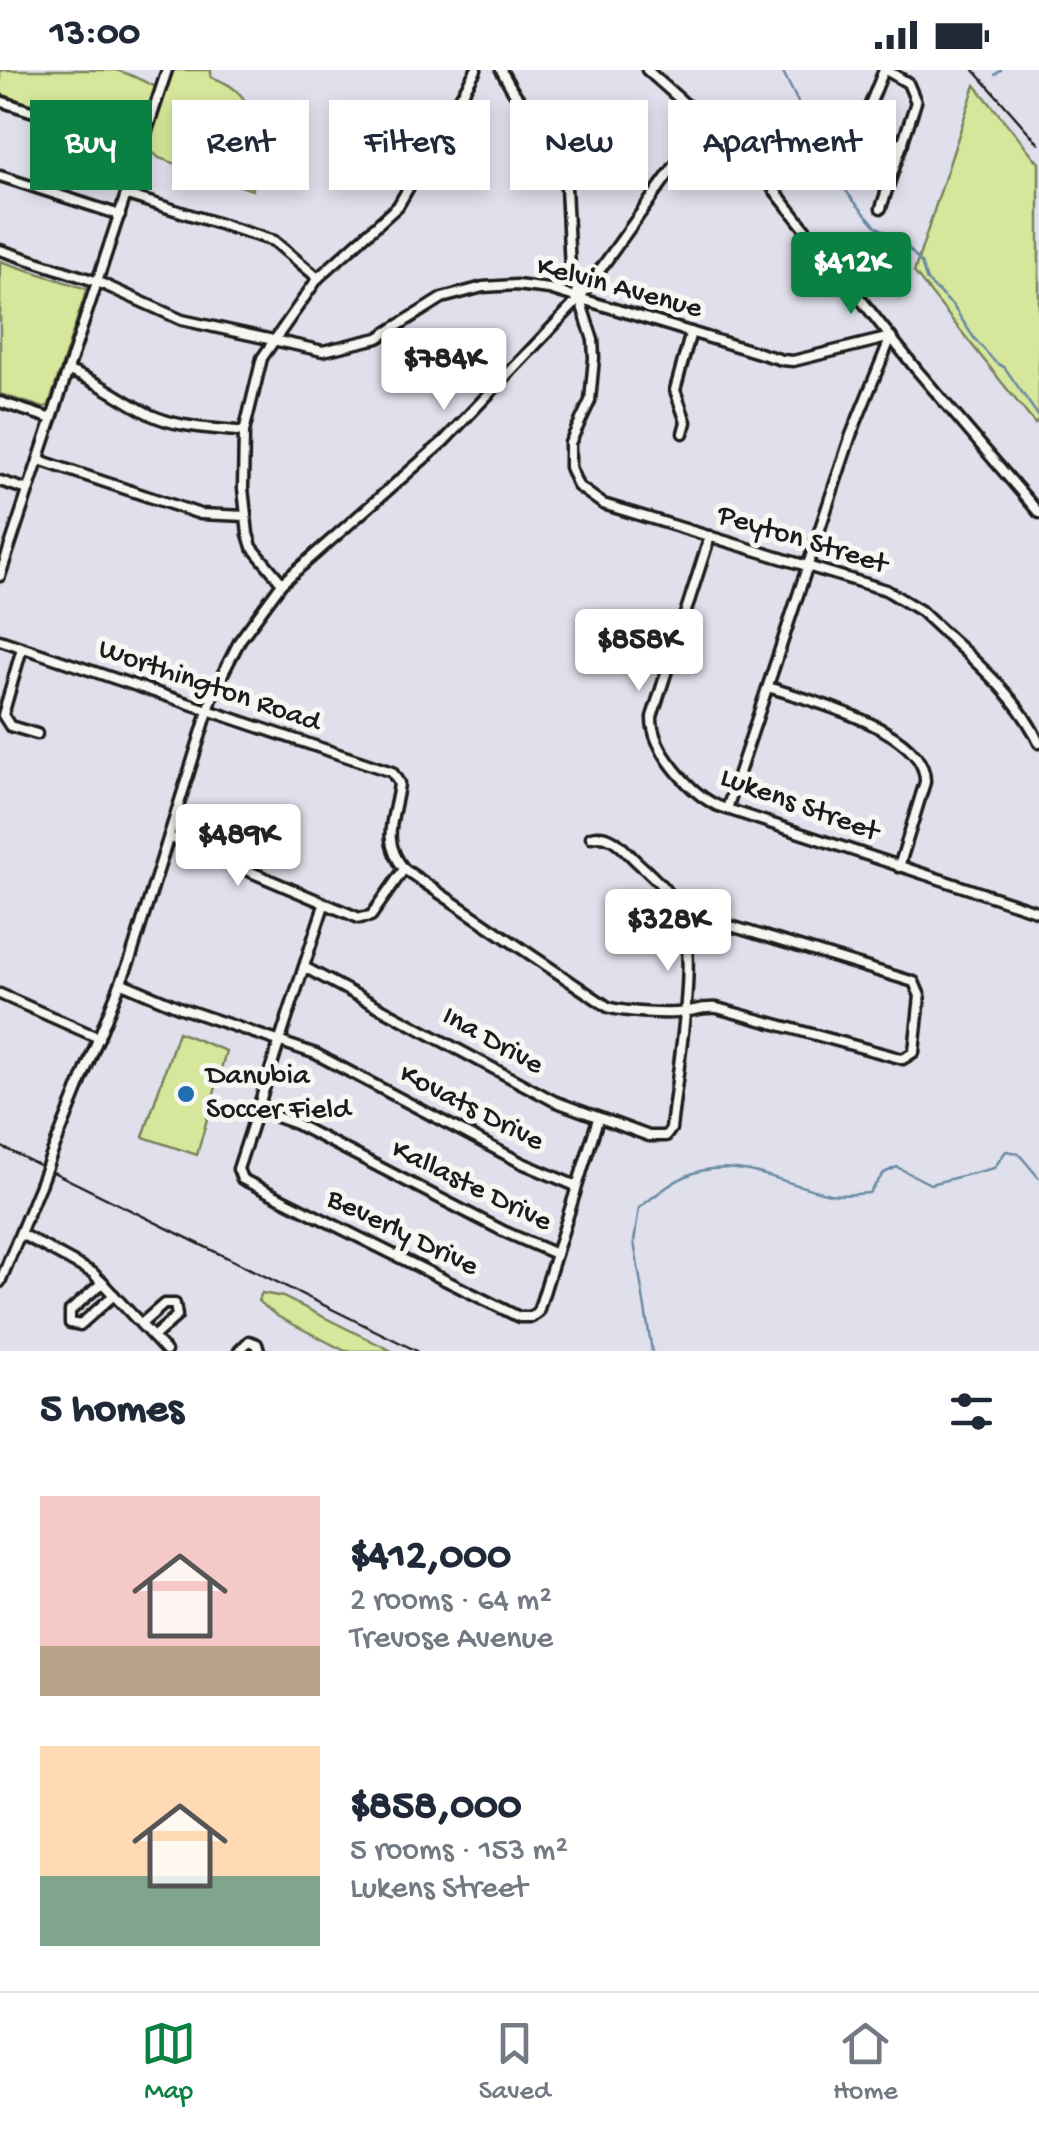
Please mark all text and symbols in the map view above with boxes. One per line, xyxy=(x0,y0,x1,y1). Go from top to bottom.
text: 13:00 xyxy=(50,13,140,57)
chip: Buy xyxy=(30,100,152,190)
chip: Rent xyxy=(172,100,309,190)
chip: Filters xyxy=(329,100,490,190)
chip: New xyxy=(510,100,648,190)
chip: Apartment xyxy=(668,100,896,190)
pin: $412K xyxy=(781,232,921,317)
text: $412K xyxy=(813,245,889,283)
street label: Kelvin Avenue xyxy=(532,250,706,328)
pin: $784K xyxy=(374,328,514,413)
text: $784K xyxy=(403,341,485,379)
street label: Peyton Street xyxy=(712,498,894,584)
pin: $858K xyxy=(569,609,709,694)
text: $858K xyxy=(597,622,681,660)
street label: Worthington Road xyxy=(93,633,327,742)
street label: Lukens Street xyxy=(715,761,886,852)
pin: $489K xyxy=(168,804,308,889)
text: $489K xyxy=(198,817,278,855)
pin: $328K xyxy=(598,889,738,974)
text: $328K xyxy=(627,902,709,940)
street label: Ina Drive xyxy=(435,1000,549,1084)
street label: Kovats Drive xyxy=(393,1058,550,1161)
place label: Danubia Soccer Field xyxy=(204,1060,353,1129)
marker: Danubia Soccer Field xyxy=(175,1083,197,1105)
street label: Kallaste Drive xyxy=(385,1133,557,1241)
street label: Beverly Drive xyxy=(320,1182,484,1286)
icon: filters xyxy=(944,1384,999,1439)
text: 5 homes xyxy=(40,1387,183,1436)
text: $412,000 xyxy=(350,1534,511,1583)
icon: home xyxy=(120,1536,240,1656)
text: 2 rooms · 64 m² xyxy=(350,1583,552,1621)
text: Trevose Avenue xyxy=(350,1621,553,1659)
text: $858,000 xyxy=(350,1784,522,1833)
icon: home xyxy=(120,1786,240,1906)
text: 5 rooms · 153 m² xyxy=(350,1833,568,1871)
text: Lukens Street xyxy=(350,1871,527,1909)
tab: Map xyxy=(141,2016,196,2109)
tab: Saved xyxy=(479,2016,550,2109)
tab: Home xyxy=(833,2016,898,2109)

